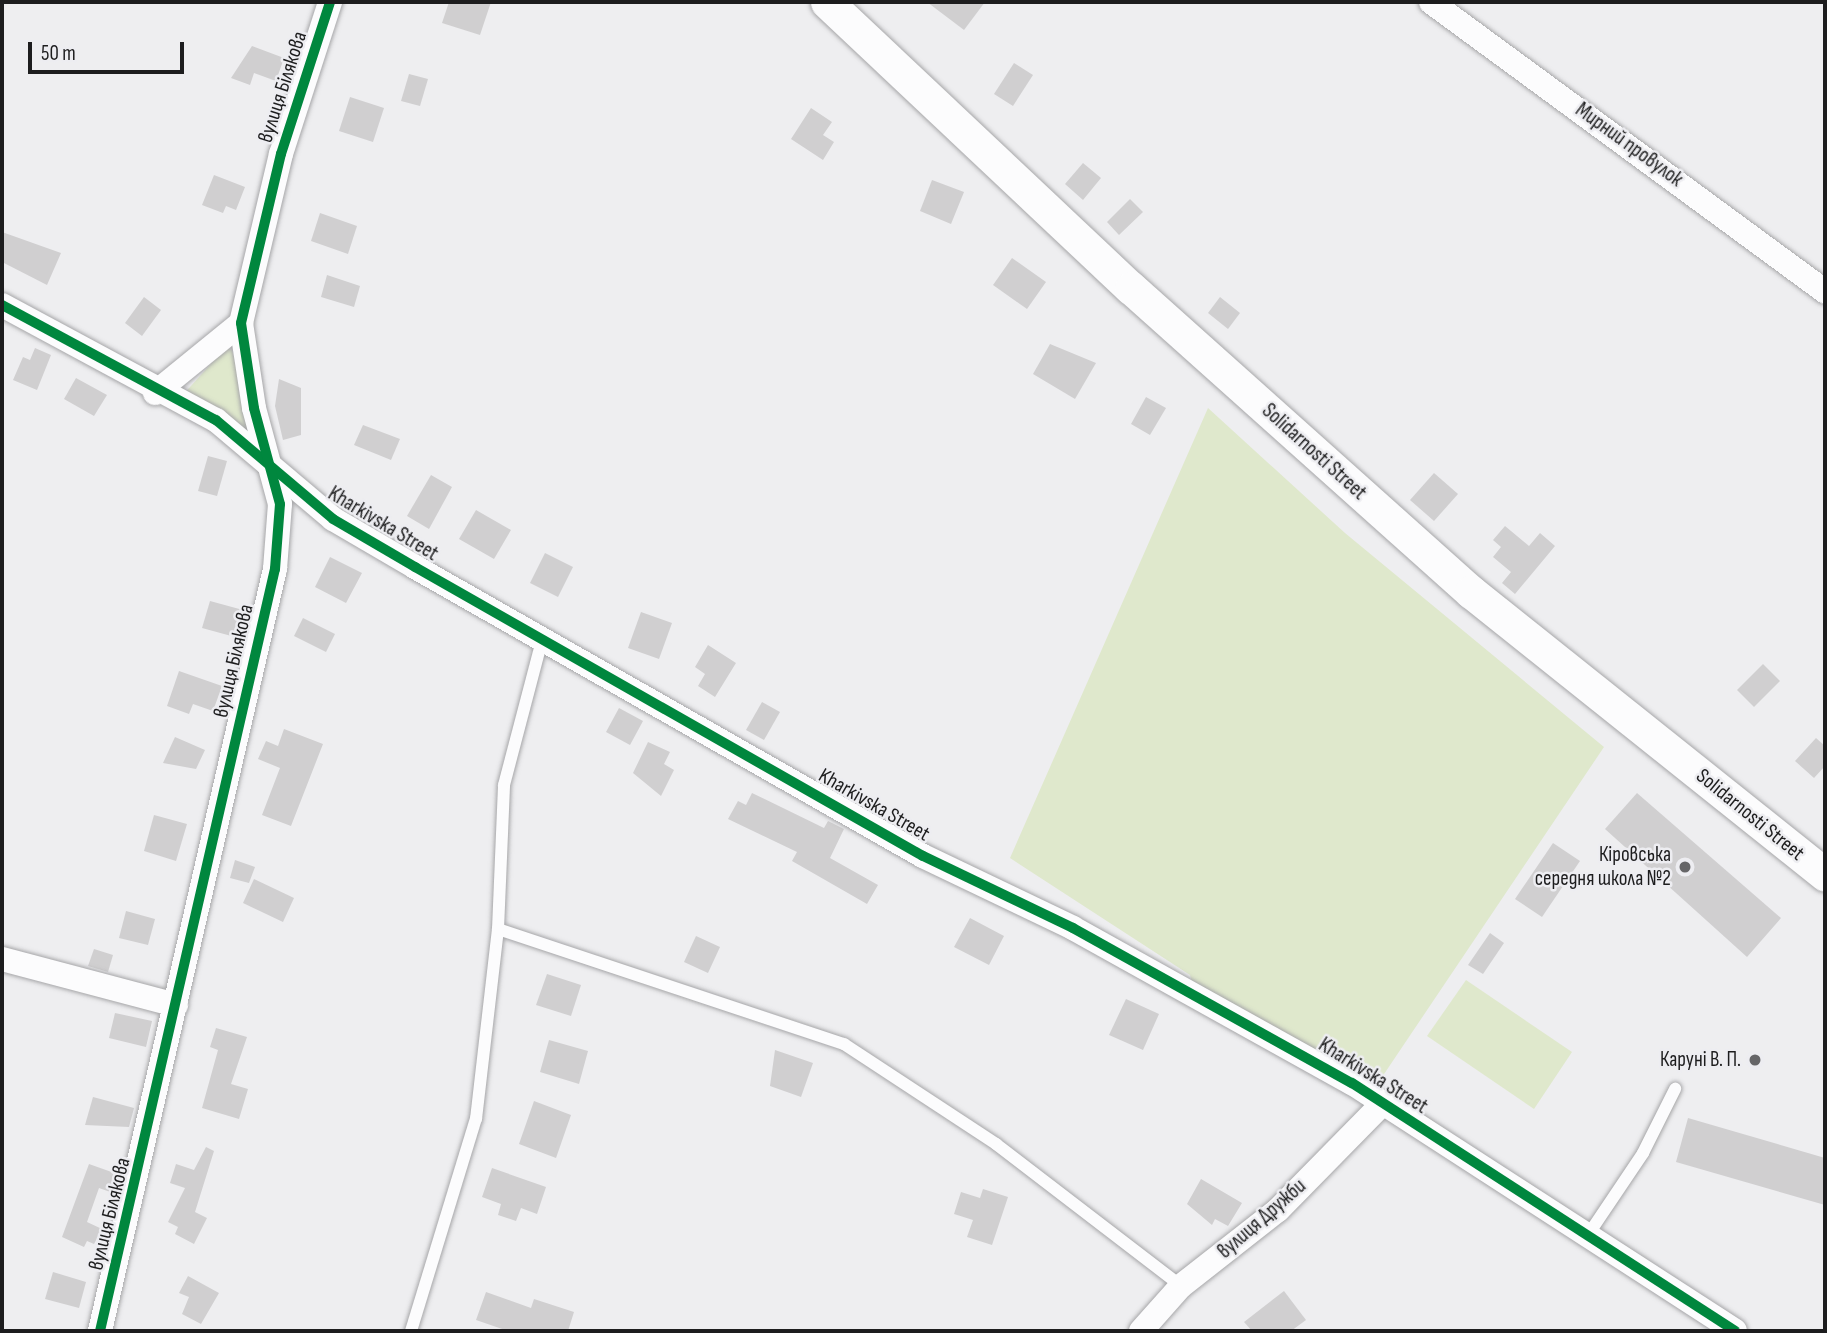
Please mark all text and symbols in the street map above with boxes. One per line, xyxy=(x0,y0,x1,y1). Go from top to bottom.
scale bar xyxy=(32,28,187,72)
street label: вулиця Білякова xyxy=(253,28,313,146)
text: 50 m xyxy=(41,41,76,66)
street label: Мирний провулок xyxy=(1570,98,1688,192)
street label: Solidarnosti Street xyxy=(1257,398,1371,506)
street label: Kharkivska Street xyxy=(323,481,443,567)
street label: вулиця Білякова xyxy=(209,602,259,720)
street label: Kharkivska Street xyxy=(814,763,934,847)
street label: Solidarnosti Street xyxy=(1691,764,1809,866)
place label: Кіровська середня школа №2 xyxy=(1535,842,1671,892)
marker: Кіровська середня школа №2 xyxy=(1677,859,1693,875)
street label: Kharkivska Street xyxy=(1314,1032,1432,1120)
place label: Каруні В. П. xyxy=(1660,1047,1741,1073)
marker: Каруні В. П. xyxy=(1747,1052,1763,1068)
street label: вулиця Білякова xyxy=(84,1155,136,1273)
street label: вулиця Дружби xyxy=(1213,1174,1311,1264)

